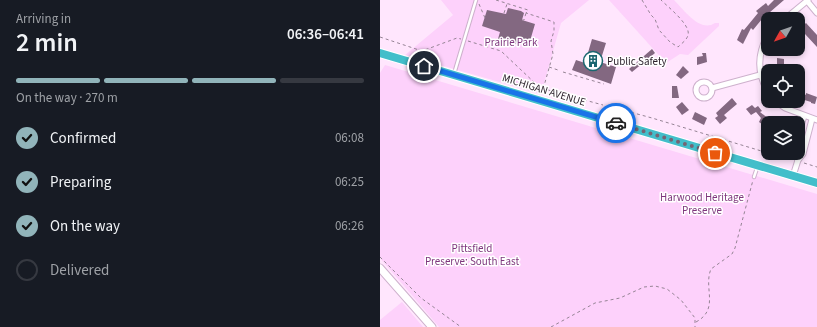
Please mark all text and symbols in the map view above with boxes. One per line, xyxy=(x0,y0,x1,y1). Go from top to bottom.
text: Arriving in xyxy=(16,10,71,28)
north arrow xyxy=(761,12,805,56)
map controls xyxy=(761,12,805,160)
text: 2 min xyxy=(16,24,78,61)
text: 06:36–06:41 xyxy=(287,24,364,45)
park label: Prairie Park xyxy=(485,35,538,50)
pin xyxy=(407,49,441,83)
building icon: Public Safety xyxy=(582,50,604,72)
place label: Public Safety xyxy=(607,54,667,69)
icon: home xyxy=(413,55,435,77)
button: locate xyxy=(761,64,805,108)
street label: MICHIGAN AVENUE xyxy=(500,70,588,110)
text: On the way · 270 m xyxy=(16,89,118,107)
courier xyxy=(596,103,636,143)
icon: car xyxy=(605,112,627,134)
button: layers xyxy=(761,116,805,160)
icon: check xyxy=(16,127,38,149)
text: Confirmed xyxy=(50,128,116,149)
text: 06:08 xyxy=(335,129,364,147)
pin xyxy=(698,136,732,170)
icon: bag xyxy=(704,142,726,164)
icon: check xyxy=(16,171,38,193)
text: Preparing xyxy=(50,172,111,193)
text: 06:25 xyxy=(335,173,364,191)
park label: Harwood Heritage Preserve xyxy=(660,190,744,218)
icon: check xyxy=(16,215,38,237)
text: On the way xyxy=(50,216,120,237)
text: 06:26 xyxy=(335,217,364,235)
park label: Pittsfield Preserve: South East xyxy=(425,241,519,269)
text: Delivered xyxy=(50,260,109,281)

